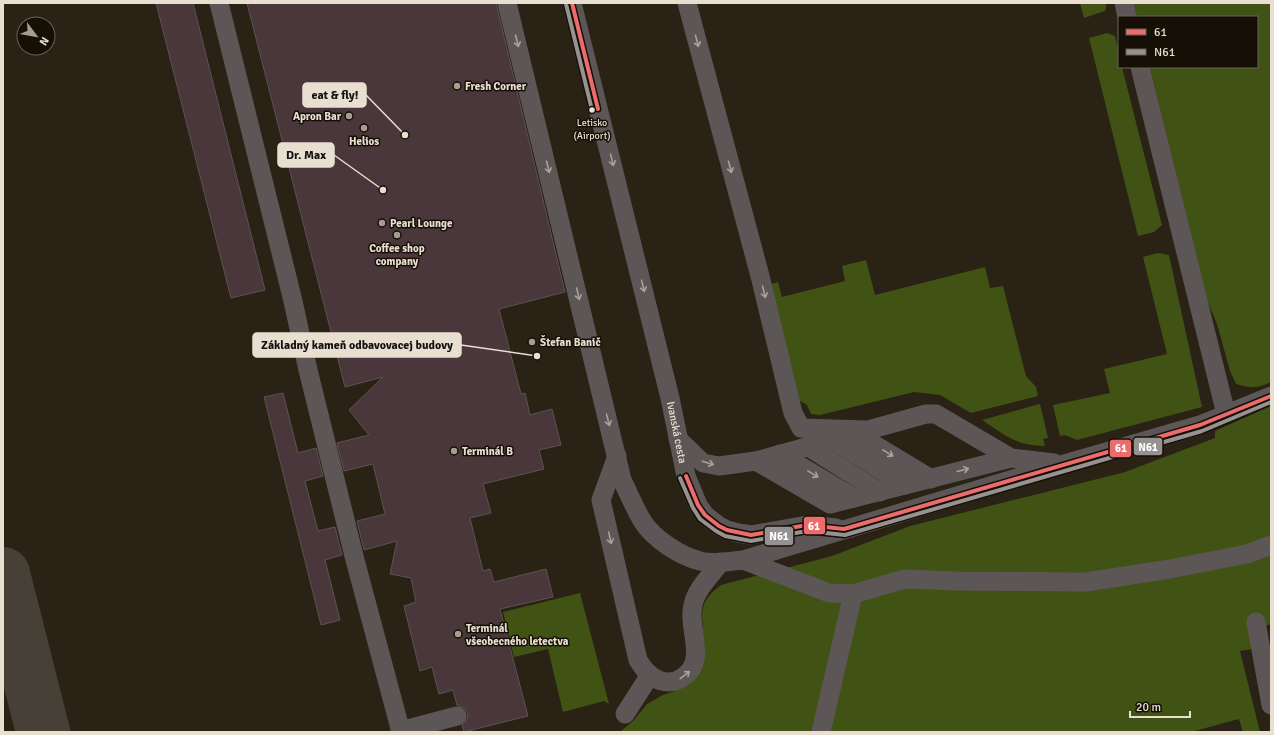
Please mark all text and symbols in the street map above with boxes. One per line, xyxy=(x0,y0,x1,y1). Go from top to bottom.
north arrow xyxy=(16,16,56,56)
legend xyxy=(1118,16,1258,68)
text: 61 xyxy=(1154,25,1167,40)
text: N xyxy=(37,34,52,48)
one-way arrow xyxy=(513,34,521,47)
one-way arrow xyxy=(693,34,701,47)
text: N61 xyxy=(1154,45,1175,60)
place label: Fresh Corner xyxy=(465,80,527,93)
marker: Fresh Corner xyxy=(452,81,462,91)
callout: eat & fly! xyxy=(303,83,366,107)
text: eat & fly! xyxy=(312,88,358,103)
marker: Letisko (Airport) xyxy=(587,105,597,115)
place label: Apron Bar xyxy=(293,110,342,123)
marker: Apron Bar xyxy=(344,111,354,121)
place label: Letisko (Airport) xyxy=(573,117,611,142)
marker: Helios xyxy=(359,123,369,133)
place label: Helios xyxy=(349,135,379,148)
callout: Dr. Max xyxy=(278,143,334,167)
text: Dr. Max xyxy=(286,148,326,163)
one-way arrow xyxy=(609,153,616,166)
one-way arrow xyxy=(544,160,552,173)
one-way arrow xyxy=(726,160,734,173)
place label: Pearl Lounge xyxy=(390,217,453,230)
marker: Pearl Lounge xyxy=(377,218,387,228)
marker: Coffee shop company xyxy=(392,230,402,240)
place label: Coffee shop company xyxy=(369,242,425,268)
one-way arrow xyxy=(640,280,647,293)
one-way arrow xyxy=(760,285,768,298)
one-way arrow xyxy=(574,287,582,300)
callout: Základný kameň odbavovacej budovy xyxy=(253,333,461,357)
place label: Štefan Banič xyxy=(540,334,601,349)
marker: Štefan Banič xyxy=(527,337,537,347)
text: Základný kameň odbavovacej budovy xyxy=(261,338,453,353)
street label: Ivanská cesta xyxy=(664,400,689,465)
one-way arrow xyxy=(604,413,612,426)
line badge: N61 xyxy=(1133,437,1163,456)
line badge: 61 xyxy=(1109,439,1132,458)
text: N61 xyxy=(1138,441,1158,454)
text: 61 xyxy=(1115,442,1127,455)
place label: Terminál B xyxy=(462,445,513,458)
marker: Terminál B xyxy=(449,446,459,456)
one-way arrow xyxy=(882,449,894,457)
one-way arrow xyxy=(701,460,714,467)
one-way arrow xyxy=(956,466,969,473)
one-way arrow xyxy=(807,470,819,478)
line badge: 61 xyxy=(803,516,826,535)
text: 61 xyxy=(808,520,820,533)
line badge: N61 xyxy=(764,526,794,546)
text: N61 xyxy=(769,530,789,543)
one-way arrow xyxy=(607,531,614,544)
place label: Terminál všeobecného letectva xyxy=(465,622,569,648)
marker: Terminál všeobecného letectva xyxy=(453,629,463,639)
one-way arrow xyxy=(680,671,691,679)
scale bar xyxy=(1130,693,1190,719)
text: 20 m xyxy=(1136,700,1161,715)

